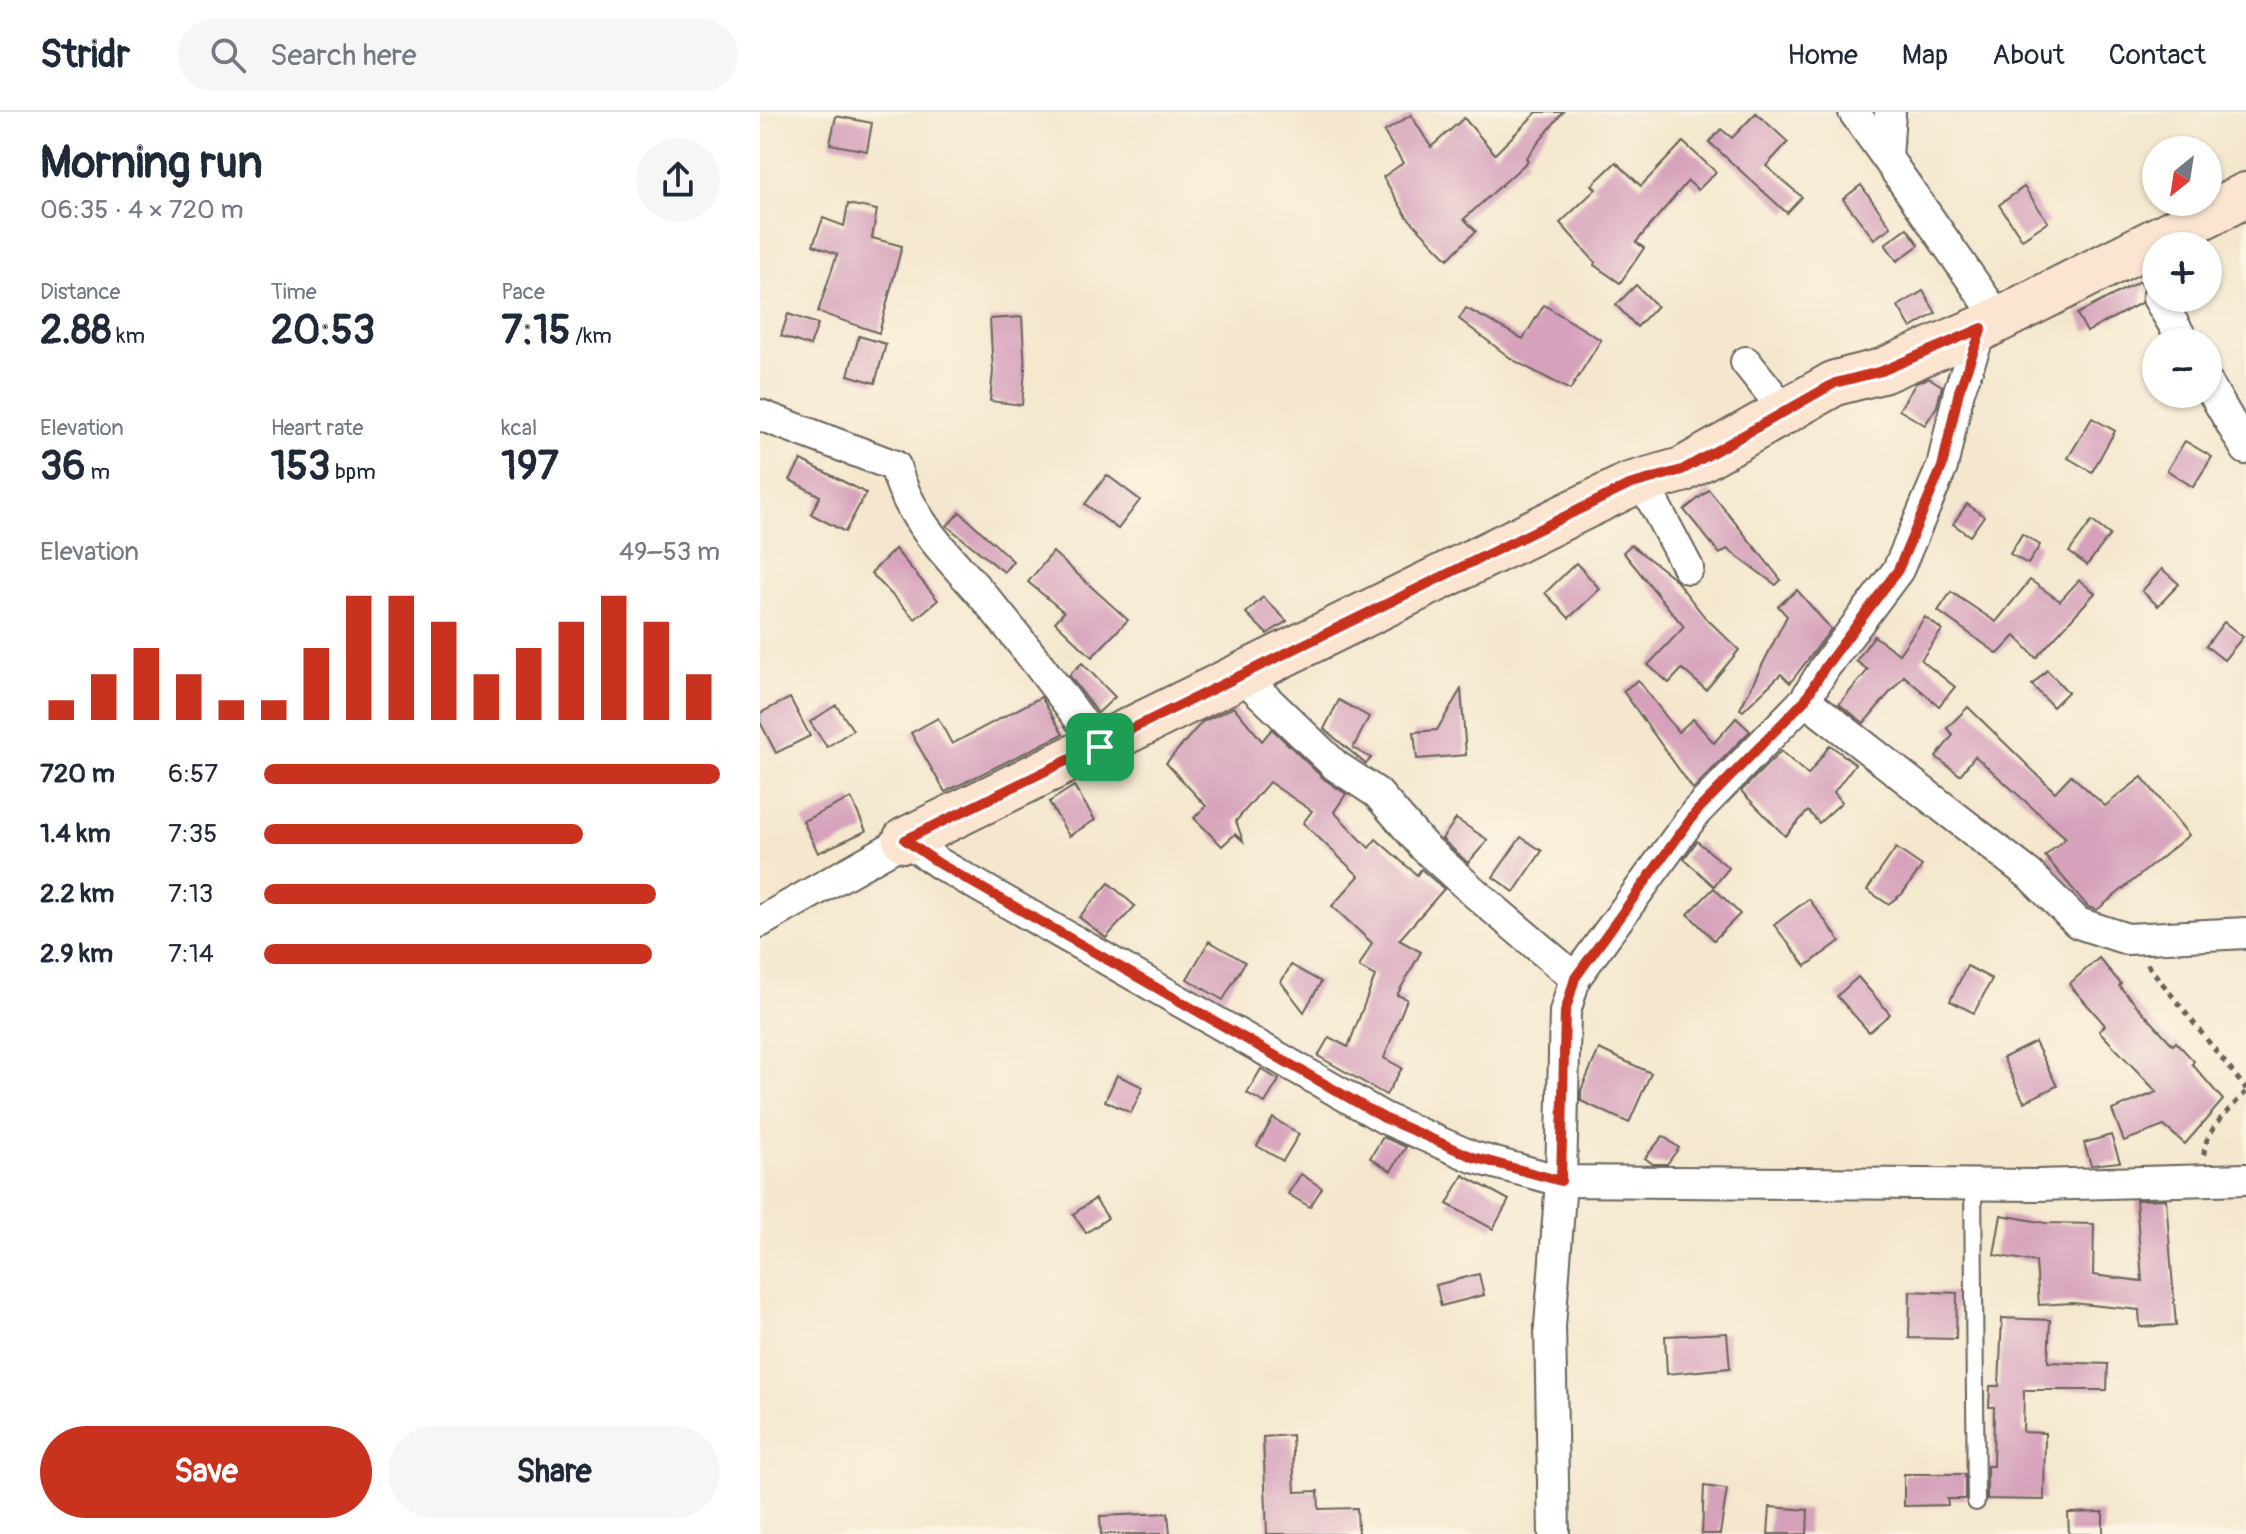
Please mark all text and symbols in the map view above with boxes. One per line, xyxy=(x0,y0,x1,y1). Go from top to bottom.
search box xyxy=(178,19,738,91)
text: Stridr xyxy=(40,31,130,79)
icon: search xyxy=(206,33,250,77)
text: Search here xyxy=(270,37,417,74)
text: Home xyxy=(1787,38,1858,73)
text: Map xyxy=(1902,38,1948,73)
text: About xyxy=(1992,38,2065,73)
text: Contact xyxy=(2109,38,2206,73)
text: Morning run xyxy=(40,136,263,191)
north arrow xyxy=(2142,136,2222,216)
map controls xyxy=(2142,136,2222,408)
button: share xyxy=(636,138,720,222)
text: 06:35 · 4 × 720 m xyxy=(40,194,244,226)
button: + xyxy=(2142,232,2222,312)
text: Distance xyxy=(40,278,120,306)
text: Time xyxy=(271,278,317,306)
text: Pace xyxy=(501,278,545,306)
text: 2.88 xyxy=(40,306,111,355)
text: 20:53 xyxy=(271,306,375,355)
text: 7:15 xyxy=(501,306,571,355)
text: km xyxy=(111,322,145,350)
text: /km xyxy=(571,322,612,350)
button: − xyxy=(2142,328,2222,408)
text: Elevation xyxy=(40,414,124,442)
text: Heart rate xyxy=(271,414,363,442)
text: kcal xyxy=(501,414,537,442)
text: 36 xyxy=(40,442,86,491)
text: 153 xyxy=(271,442,330,491)
text: 197 xyxy=(501,442,559,491)
text: m xyxy=(86,458,110,486)
text: bpm xyxy=(330,458,376,486)
text: Elevation xyxy=(40,536,139,568)
text: 49–53 m xyxy=(619,536,720,568)
pin xyxy=(1066,713,1134,781)
icon: arrive xyxy=(1078,725,1122,769)
text: 720 m xyxy=(40,758,115,790)
text: 6:57 xyxy=(168,758,218,790)
text: 1.4 km xyxy=(40,818,111,850)
text: 7:35 xyxy=(168,818,217,850)
text: 2.2 km xyxy=(40,878,114,910)
text: 7:13 xyxy=(168,878,213,910)
text: 2.9 km xyxy=(40,938,113,970)
text: 7:14 xyxy=(168,938,214,970)
button: Save xyxy=(40,1426,372,1518)
button: Share xyxy=(388,1426,720,1518)

